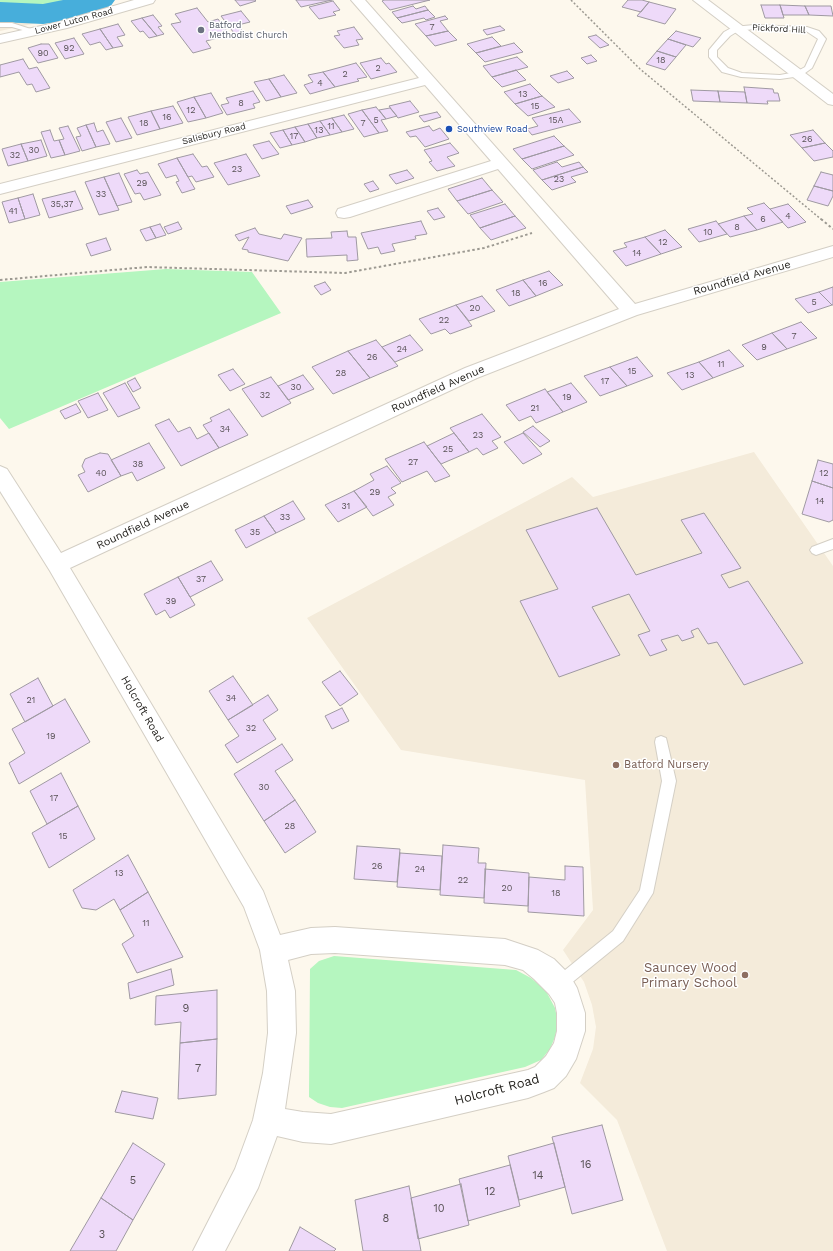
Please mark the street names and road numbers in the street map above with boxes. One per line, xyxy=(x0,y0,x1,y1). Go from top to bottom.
street label: Lower Luton Road xyxy=(34,5,114,37)
street label: Pickford Hill xyxy=(752,22,806,36)
street label: Salisbury Road xyxy=(181,121,247,147)
street label: Roundfield Avenue xyxy=(692,258,792,298)
street label: Roundfield Avenue xyxy=(389,362,487,416)
street label: Roundfield Avenue xyxy=(95,498,191,552)
street label: Holcroft Road xyxy=(118,674,166,744)
street label: Holcroft Road xyxy=(453,1071,541,1109)

